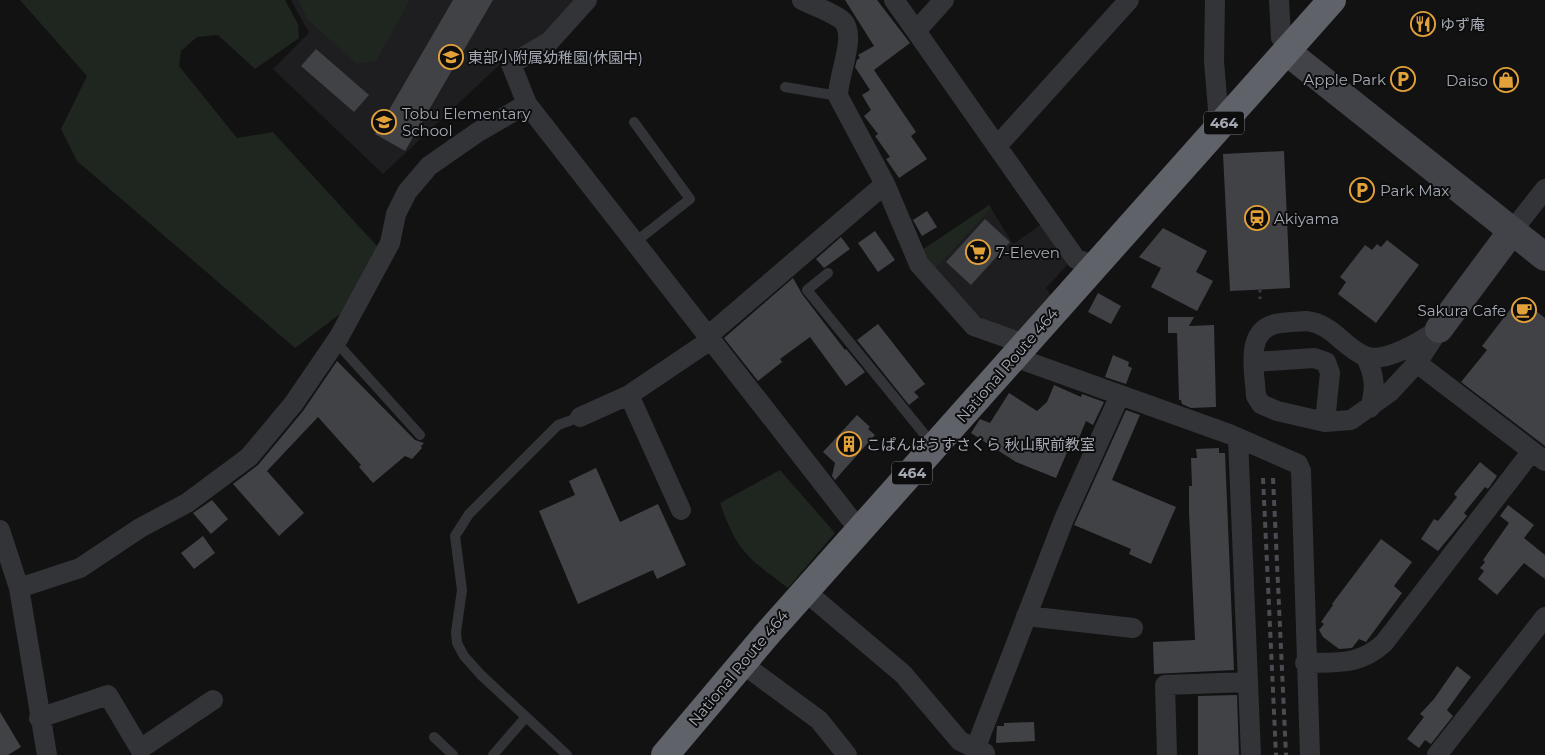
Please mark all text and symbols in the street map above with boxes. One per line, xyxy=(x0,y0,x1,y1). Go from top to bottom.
restaurant icon: ゆず庵 xyxy=(1410,11,1436,37)
place label: ゆず庵 xyxy=(1440,15,1485,34)
school or university icon: 東部小附属幼稚園(休園中) xyxy=(438,44,464,70)
place label: 東部小附属幼稚園(休園中) xyxy=(468,48,643,67)
parking icon: Apple Park xyxy=(1390,66,1416,92)
shop icon: Daiso xyxy=(1493,67,1519,93)
place label: Apple Park xyxy=(1304,70,1386,89)
place label: Daiso xyxy=(1446,71,1488,90)
place label: Tobu Elementary School xyxy=(402,104,531,140)
school or university icon: Tobu Elementary School xyxy=(371,109,397,135)
road number: 464 xyxy=(1204,112,1244,134)
parking icon: Park Max xyxy=(1349,177,1375,203)
place label: Park Max xyxy=(1380,181,1449,200)
station icon: Akiyama xyxy=(1244,205,1270,231)
place label: Akiyama xyxy=(1274,209,1339,228)
supermarket icon: 7-Eleven xyxy=(965,239,991,265)
place label: 7-Eleven xyxy=(996,243,1060,262)
cafe icon: Sakura Cafe xyxy=(1511,297,1537,323)
place label: Sakura Cafe xyxy=(1417,301,1506,320)
street label: National Route 464 xyxy=(952,304,1062,426)
building icon: こぱんはうすさくら 秋山駅前教室 xyxy=(836,431,862,457)
place label: こぱんはうすさくら 秋山駅前教室 xyxy=(866,435,1095,454)
road number: 464 xyxy=(892,462,932,484)
street label: National Route 464 xyxy=(684,606,792,730)

